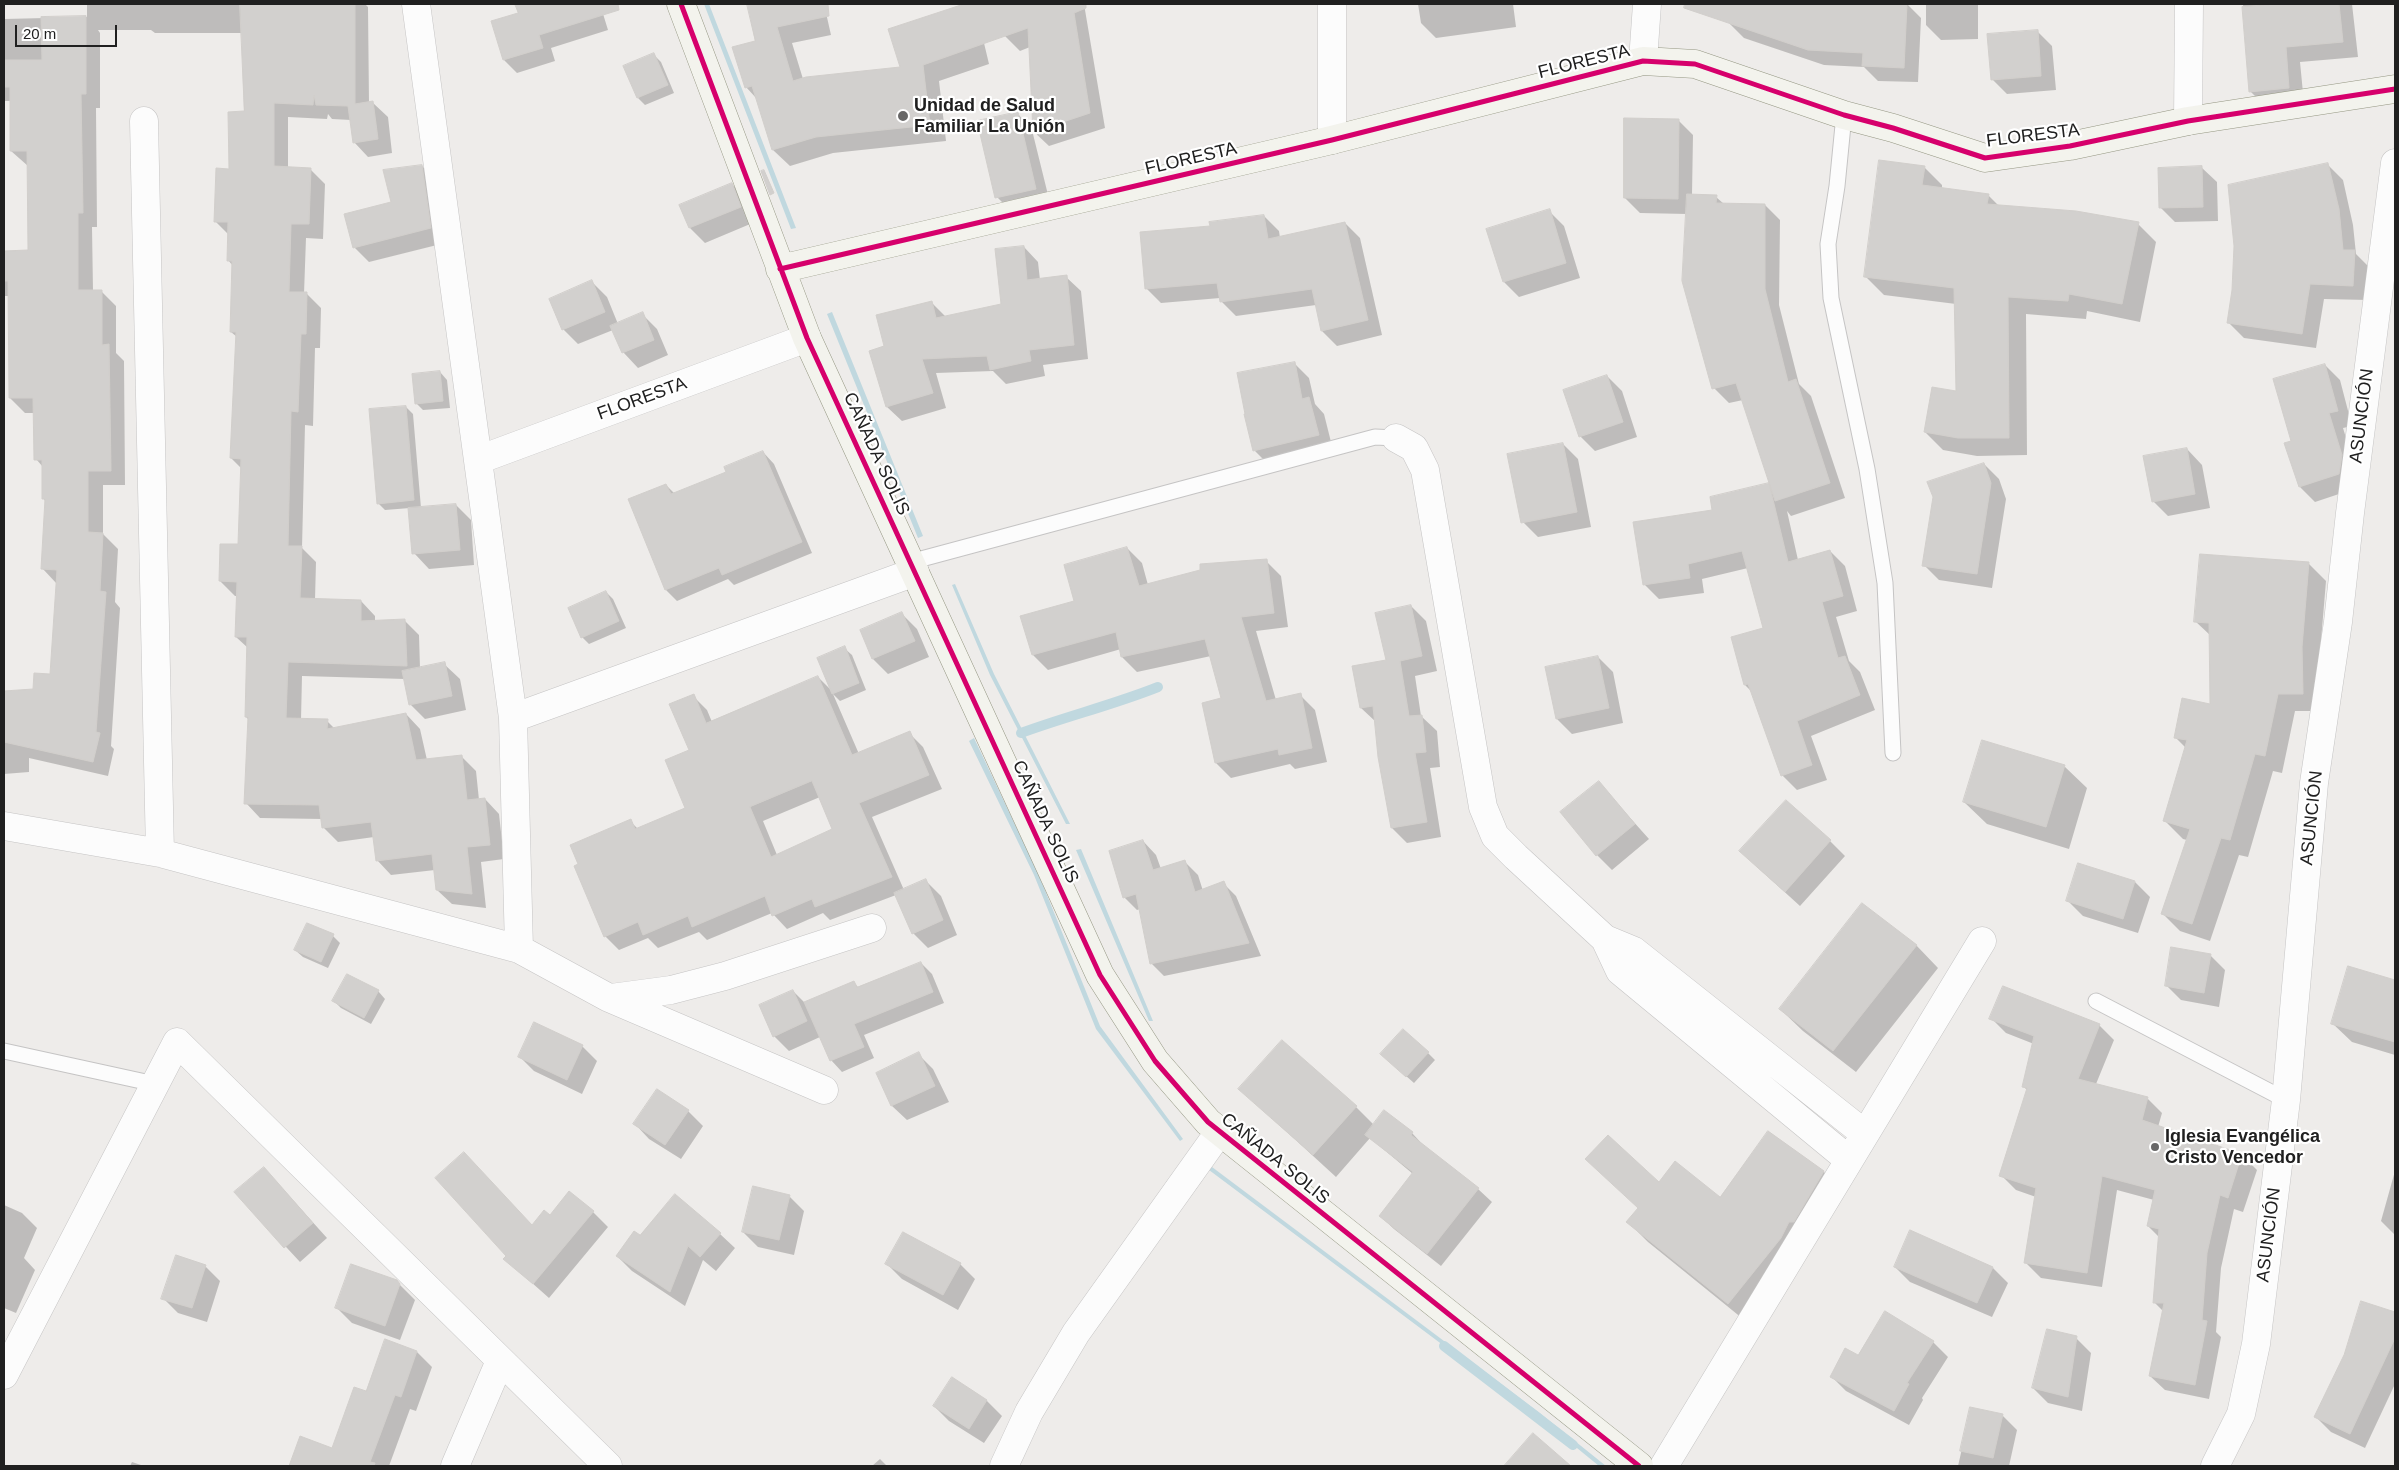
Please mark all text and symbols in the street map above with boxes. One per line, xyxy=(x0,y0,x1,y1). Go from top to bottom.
scale bar xyxy=(18,15,120,47)
text: 20 m xyxy=(23,25,56,42)
street label: FLORESTA xyxy=(1536,40,1632,84)
place label: Unidad de Salud Familiar La Unión xyxy=(914,95,1065,138)
marker: Unidad de Salud Familiar La Unión xyxy=(896,109,910,123)
street label: FLORESTA xyxy=(1985,120,2081,152)
street label: FLORESTA xyxy=(1143,138,1239,180)
street label: ASUNCIÓN xyxy=(2345,368,2379,464)
street label: FLORESTA xyxy=(594,373,690,425)
street label: CAÑADA SOLIS xyxy=(838,389,914,519)
street label: CAÑADA SOLIS xyxy=(1007,757,1083,887)
street label: ASUNCIÓN xyxy=(2296,770,2328,866)
street label: CAÑADA SOLIS xyxy=(1217,1109,1333,1209)
place label: Iglesia Evangélica Cristo Vencedor xyxy=(2165,1126,2320,1168)
marker: Iglesia Evangélica Cristo Vencedor xyxy=(2149,1141,2161,1153)
street label: ASUNCIÓN xyxy=(2252,1187,2286,1283)

